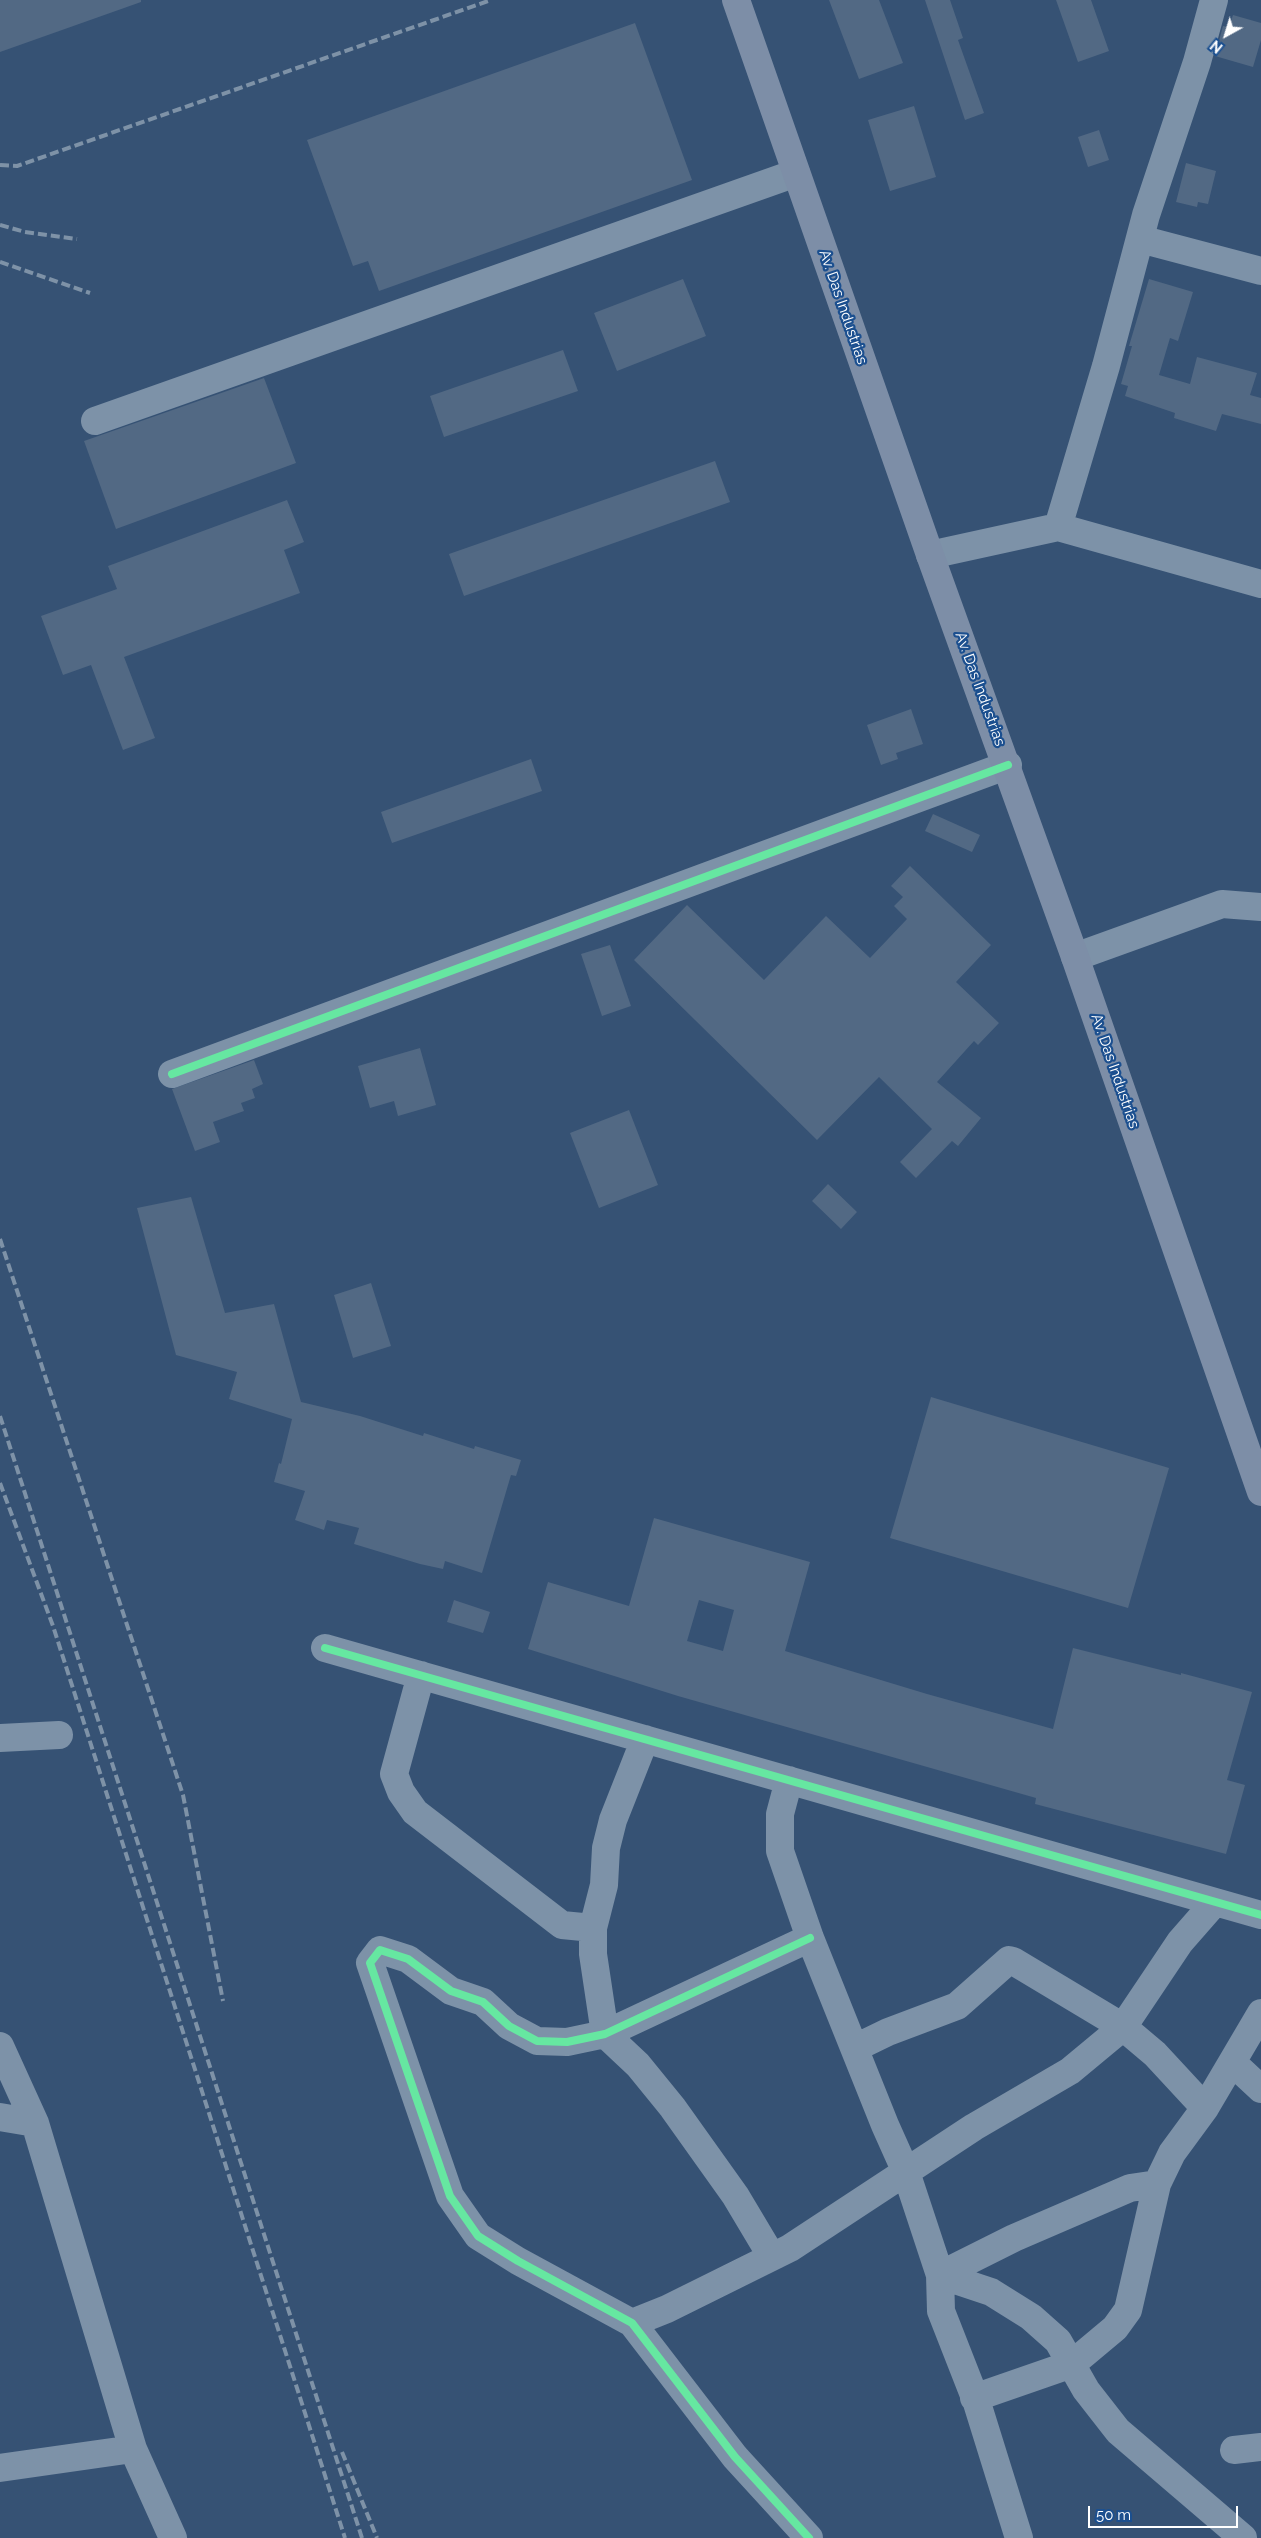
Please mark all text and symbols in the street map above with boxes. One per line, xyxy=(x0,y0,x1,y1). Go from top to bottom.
north arrow xyxy=(1201,10,1251,60)
text: N xyxy=(1207,37,1226,56)
street label: Av. Das Industrias xyxy=(815,247,871,367)
street label: Av. Das Industrias xyxy=(951,629,1009,749)
street label: Av. Das Industrias xyxy=(1087,1011,1143,1131)
scale bar xyxy=(1091,2496,1241,2528)
text: 50 m xyxy=(1096,2506,1131,2524)

